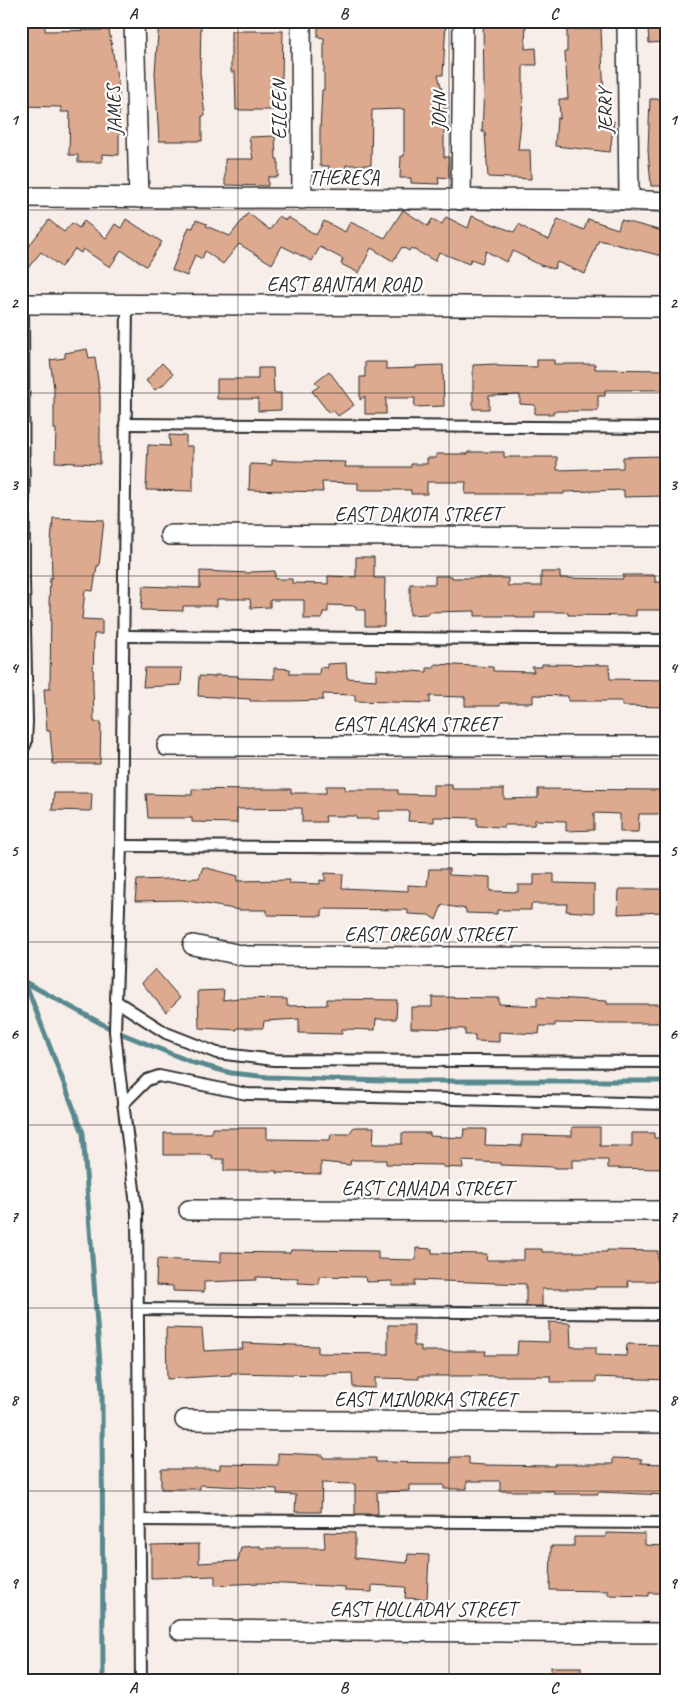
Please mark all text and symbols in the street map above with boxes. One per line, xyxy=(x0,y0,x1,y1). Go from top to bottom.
text: A xyxy=(129,4,139,24)
text: B xyxy=(340,4,350,24)
text: C xyxy=(550,4,560,24)
street label: EILEEN xyxy=(267,78,292,139)
street label: JAMES xyxy=(101,81,127,137)
street label: JERRY xyxy=(592,84,618,135)
street label: JOHN xyxy=(426,89,452,131)
text: 1 xyxy=(10,110,19,130)
text: 1 xyxy=(669,110,678,130)
street label: THERESA xyxy=(309,165,380,190)
street label: EAST BANTAM ROAD xyxy=(267,272,423,297)
text: 2 xyxy=(10,293,19,313)
text: 2 xyxy=(669,293,678,313)
text: 3 xyxy=(10,475,19,495)
text: 3 xyxy=(669,475,678,495)
street label: EAST DAKOTA STREET xyxy=(335,502,506,527)
text: 4 xyxy=(10,658,19,678)
text: 4 xyxy=(669,658,678,678)
street label: EAST ALASKA STREET xyxy=(333,712,503,737)
text: 5 xyxy=(11,841,20,861)
text: 5 xyxy=(670,841,679,861)
street label: EAST OREGON STREET xyxy=(345,922,518,947)
text: 6 xyxy=(10,1024,19,1044)
text: 6 xyxy=(669,1024,678,1044)
street label: EAST CANADA STREET xyxy=(342,1176,517,1201)
text: 7 xyxy=(10,1207,19,1227)
text: 7 xyxy=(669,1207,678,1227)
street label: EAST MINORKA STREET xyxy=(334,1387,520,1412)
text: 8 xyxy=(10,1390,19,1410)
text: 8 xyxy=(669,1390,678,1410)
text: 9 xyxy=(10,1573,19,1593)
text: 9 xyxy=(669,1573,678,1593)
street label: EAST HOLLADAY STREET xyxy=(330,1597,521,1622)
text: A xyxy=(129,1678,139,1698)
text: B xyxy=(340,1678,350,1698)
text: C xyxy=(550,1678,560,1698)

